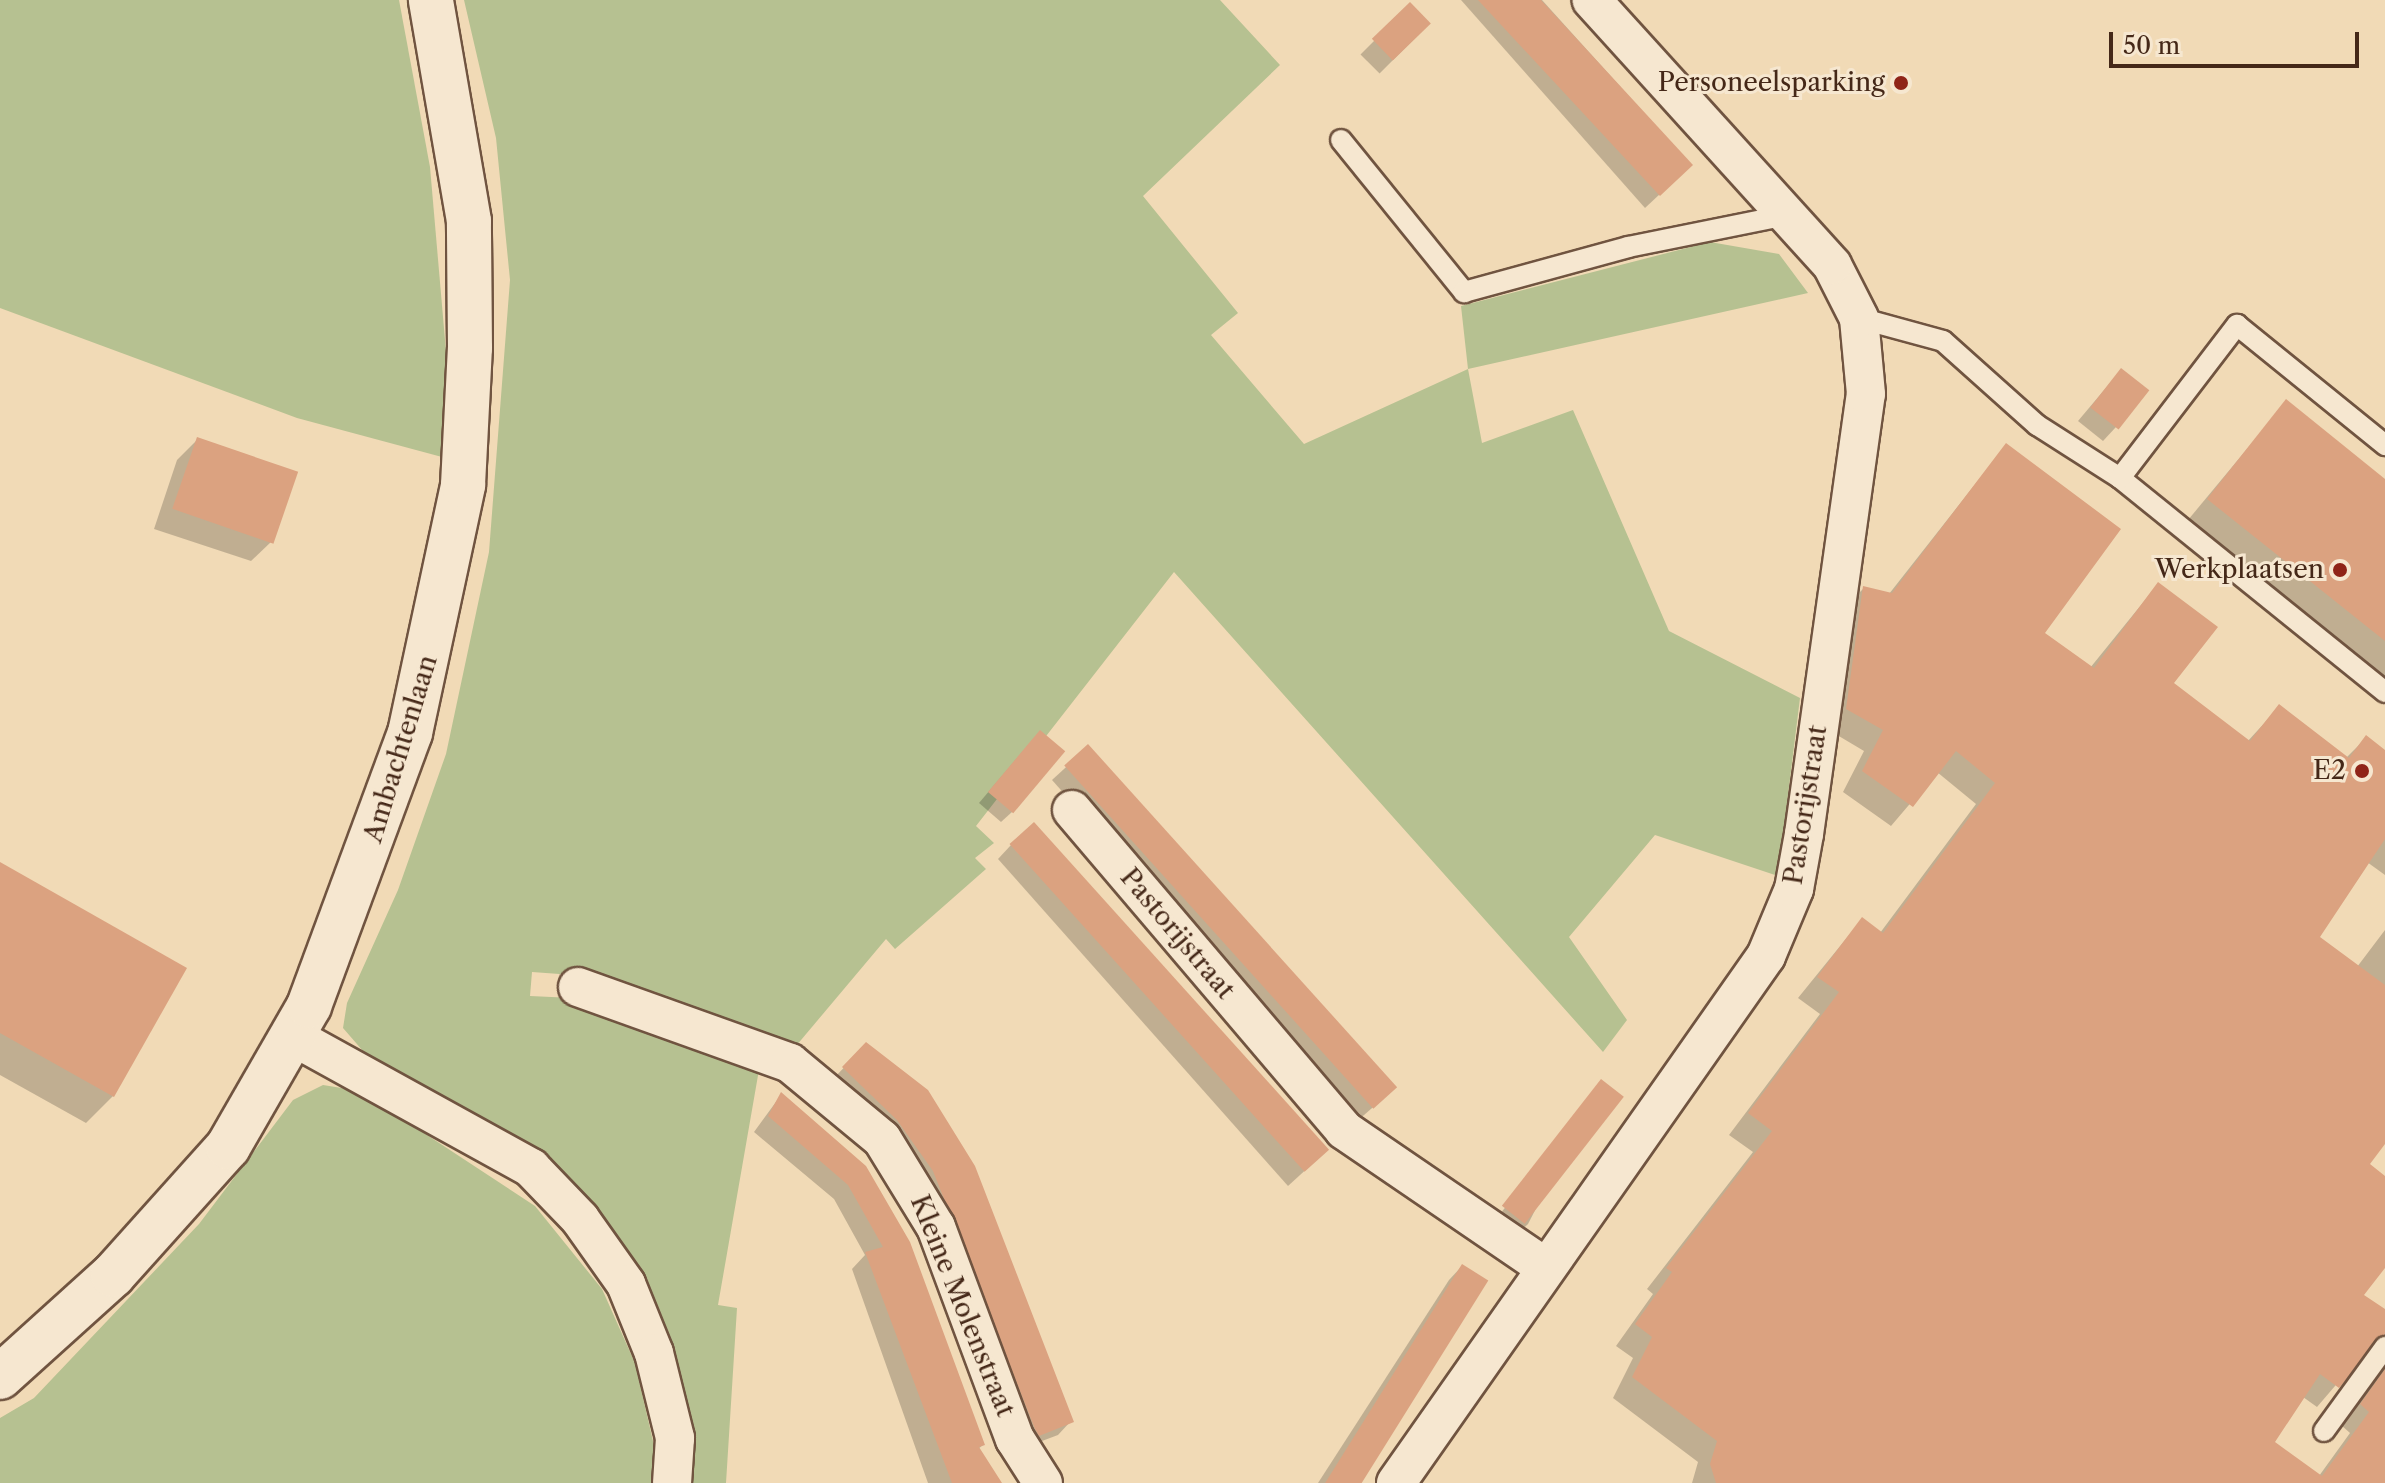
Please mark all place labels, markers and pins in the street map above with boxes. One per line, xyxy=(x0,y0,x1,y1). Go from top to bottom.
place label: Personeelsparking xyxy=(1658,67,1885,99)
marker: Personeelsparking xyxy=(1892,74,1910,92)
place label: Werkplaatsen xyxy=(2155,554,2324,586)
marker: Werkplaatsen xyxy=(2331,561,2349,579)
place label: E2 xyxy=(2313,755,2346,787)
marker: E2 xyxy=(2353,762,2371,780)

